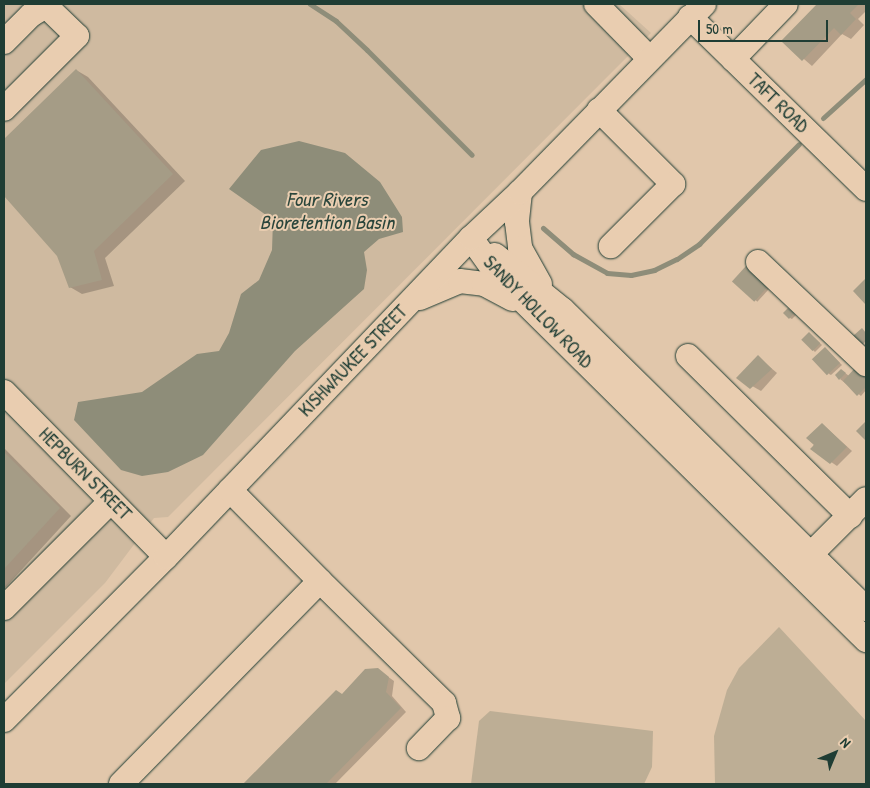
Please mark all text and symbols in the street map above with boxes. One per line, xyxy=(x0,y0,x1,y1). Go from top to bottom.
scale bar xyxy=(700,10,830,42)
text: 50 m xyxy=(706,18,733,39)
street label: TAFT ROAD xyxy=(743,68,813,138)
water label: Four Rivers Bioretention Basin xyxy=(260,186,394,233)
street label: SANDY HOLLOW ROAD xyxy=(479,251,597,373)
street label: KISHWAUKEE STREET xyxy=(294,300,412,422)
street label: HEPBURN STREET xyxy=(34,423,136,525)
north arrow xyxy=(810,728,860,778)
text: N xyxy=(837,733,855,751)

